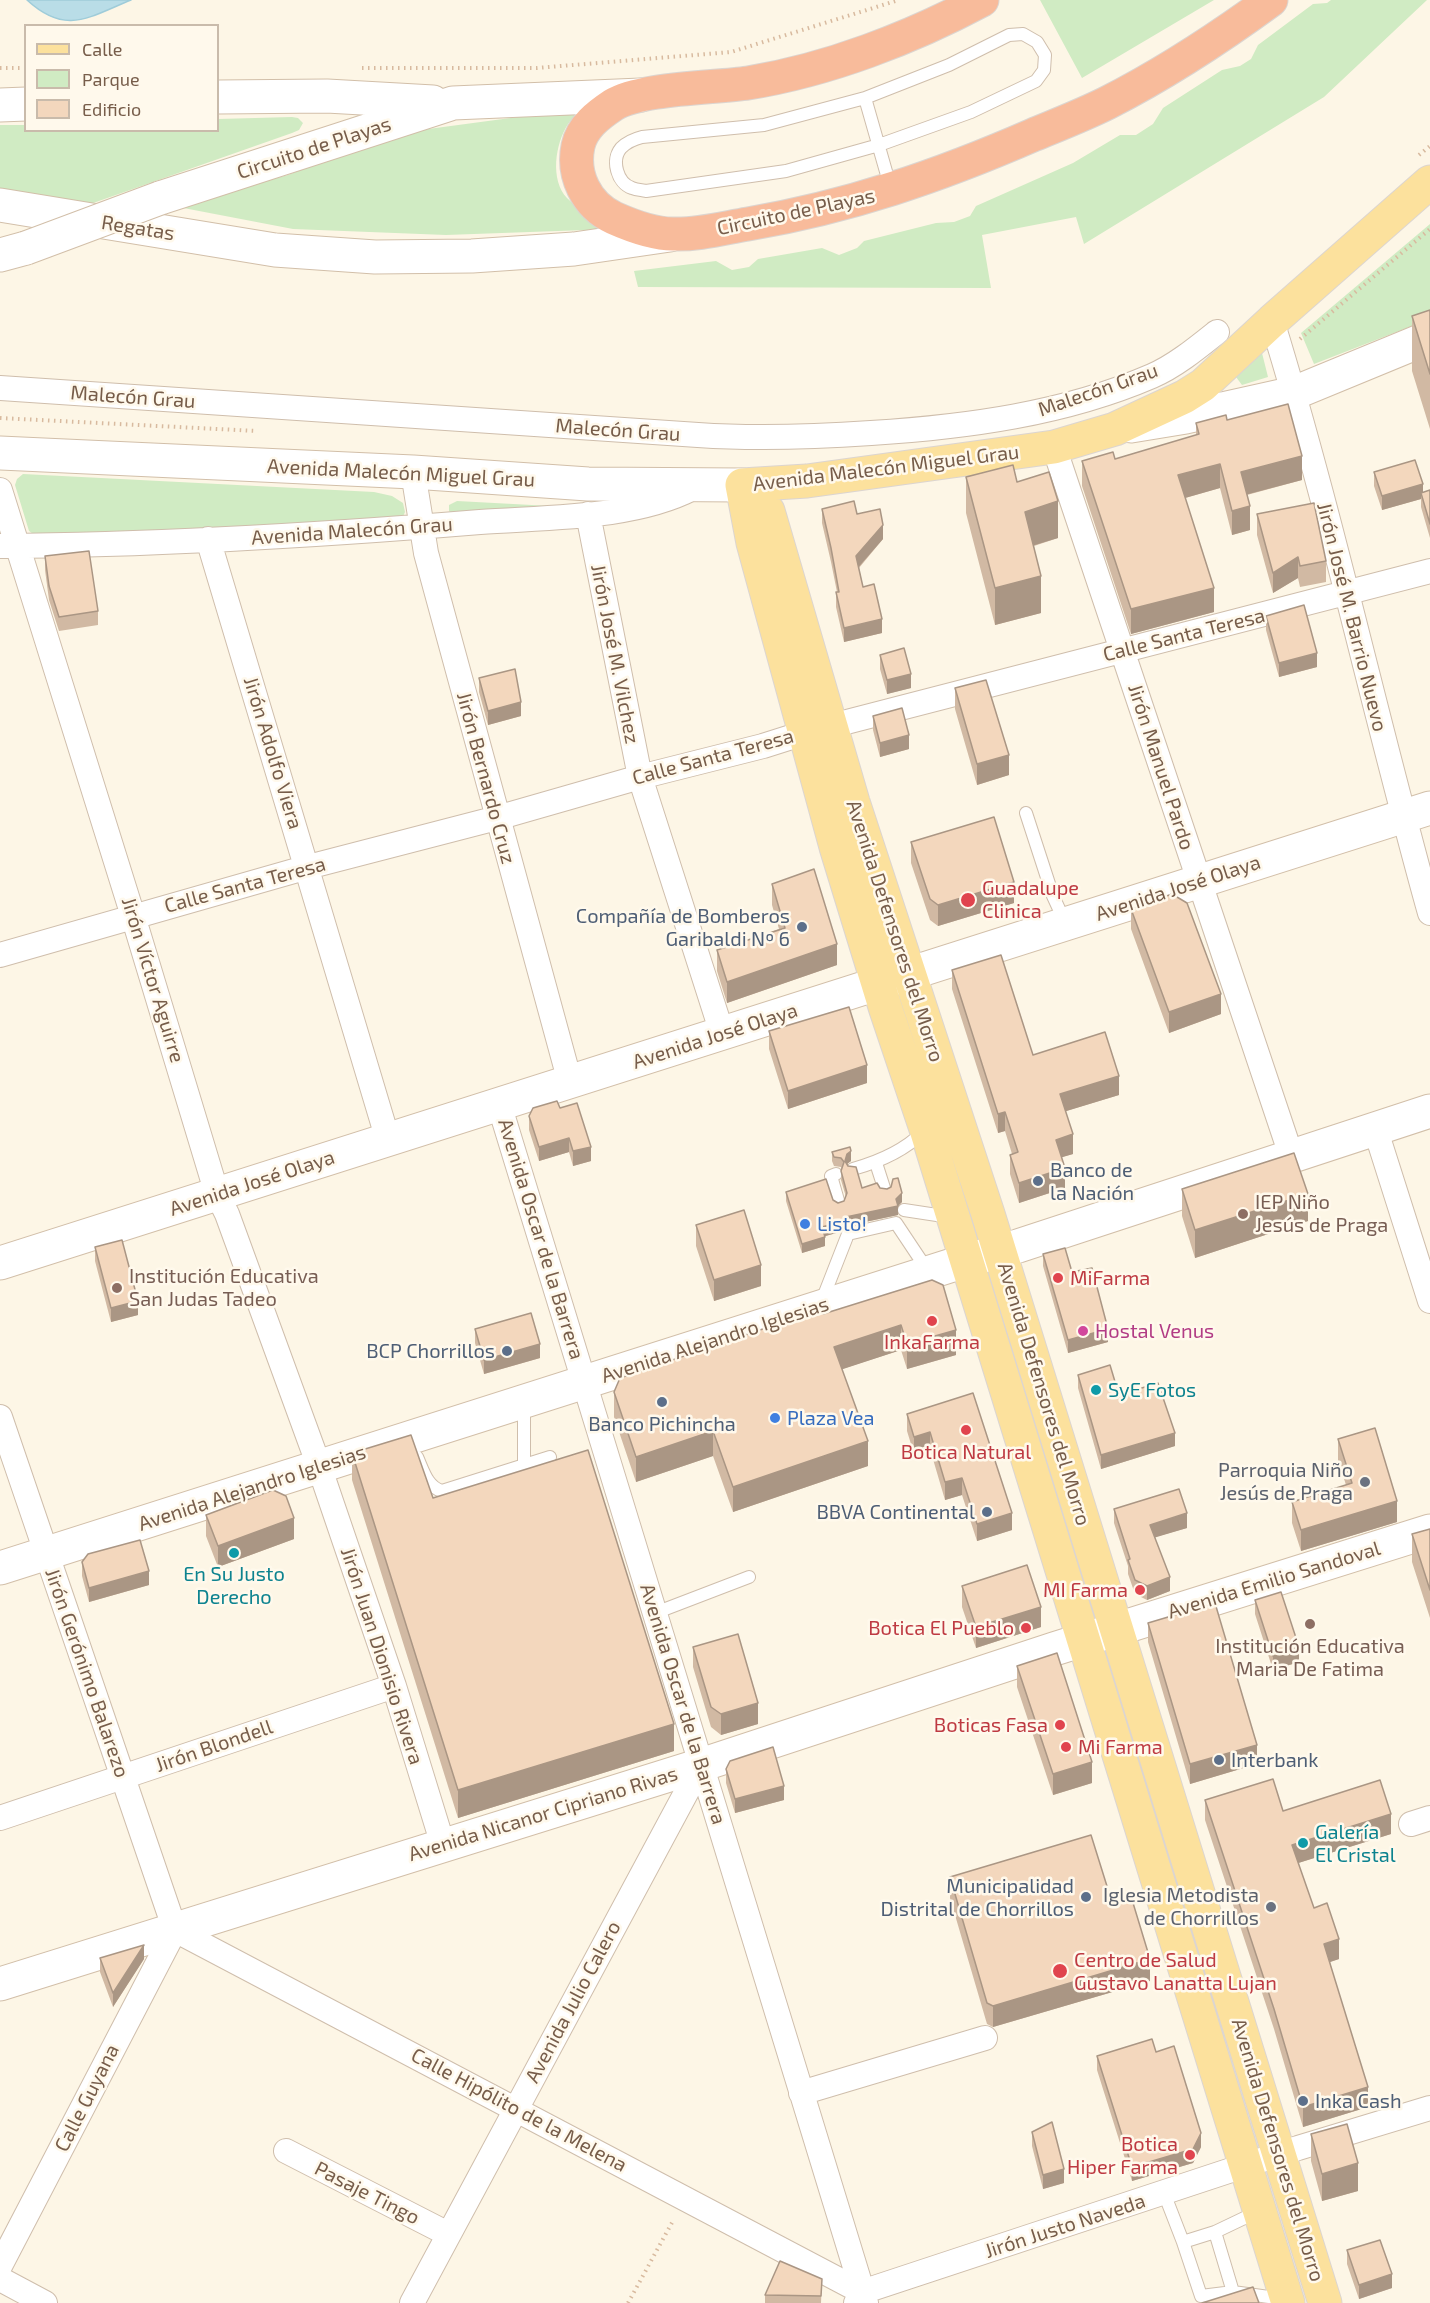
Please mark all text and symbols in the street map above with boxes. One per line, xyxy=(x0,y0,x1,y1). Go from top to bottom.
legend xyxy=(24,24,219,132)
text: Calle xyxy=(82,38,123,60)
text: Parque xyxy=(82,68,140,90)
text: Edificio xyxy=(82,98,141,120)
street label: Circuito de Playas xyxy=(234,112,394,184)
street label: Circuito de Playas xyxy=(715,184,877,240)
street label: Regatas xyxy=(100,210,176,246)
street label: Malecón Grau xyxy=(1035,358,1161,422)
street label: Malecón Grau xyxy=(70,381,196,413)
street label: Malecón Grau xyxy=(555,414,681,446)
street label: Avenida Malecón Miguel Grau xyxy=(751,440,1021,496)
street label: Avenida Malecón Miguel Grau xyxy=(266,454,536,492)
street label: Jirón José M. Barrio Nuevo xyxy=(1312,500,1392,734)
street label: Avenida Malecón Grau xyxy=(250,512,454,550)
street label: Jirón José M. Vilchez xyxy=(586,562,644,746)
street label: Calle Santa Teresa xyxy=(1101,603,1267,667)
street label: Jirón Adolfo Viera xyxy=(238,674,308,832)
street label: Jirón Manuel Pardo xyxy=(1123,681,1199,853)
street label: Jirón Bernardo Cruz xyxy=(452,689,520,867)
street label: Calle Santa Teresa xyxy=(630,724,796,790)
street label: Avenida Defensores del Morro xyxy=(841,797,949,1065)
street label: Avenida José Olaya xyxy=(1093,850,1263,926)
street label: Calle Santa Teresa xyxy=(162,852,328,918)
place label: Guadalupe Clinica xyxy=(982,876,1079,923)
marker: Guadalupe Clinica xyxy=(959,891,977,909)
street label: Jirón Víctor Aguirre xyxy=(116,894,190,1066)
place label: Compañía de Bomberos Garibaldi Nº 6 xyxy=(576,904,790,951)
marker: Compañía de Bomberos Garibaldi Nº 6 xyxy=(795,920,809,934)
street label: Avenida José Olaya xyxy=(630,998,800,1074)
street label: Avenida Oscar de la Barrera xyxy=(493,1116,589,1362)
street label: Avenida José Olaya xyxy=(167,1145,337,1221)
place label: Banco de la Nación xyxy=(1050,1158,1134,1205)
marker: Banco de la Nación xyxy=(1031,1174,1045,1188)
place label: IEP Niño Jesús de Praga xyxy=(1255,1190,1388,1237)
marker: IEP Niño Jesús de Praga xyxy=(1236,1207,1250,1221)
place label: Listo! xyxy=(817,1212,867,1236)
marker: Listo! xyxy=(798,1217,812,1231)
street label: Avenida Defensores del Morro xyxy=(992,1260,1096,1528)
place label: Institución Educativa San Judas Tadeo xyxy=(129,1264,319,1311)
place label: MiFarma xyxy=(1070,1266,1150,1290)
marker: MiFarma xyxy=(1051,1271,1065,1285)
marker: Institución Educativa San Judas Tadeo xyxy=(110,1281,124,1295)
street label: Avenida Alejandro Iglesias xyxy=(598,1292,832,1388)
marker: InkaFarma xyxy=(925,1314,939,1328)
place label: Hostal Venus xyxy=(1095,1319,1214,1343)
marker: Hostal Venus xyxy=(1076,1324,1090,1338)
place label: InkaFarma xyxy=(884,1330,980,1354)
place label: BCP Chorrillos xyxy=(366,1339,495,1363)
marker: BCP Chorrillos xyxy=(500,1344,514,1358)
place label: SyE Fotos xyxy=(1108,1378,1196,1402)
marker: SyE Fotos xyxy=(1089,1383,1103,1397)
marker: Banco Pichincha xyxy=(655,1395,669,1409)
place label: Plaza Vea xyxy=(787,1406,874,1430)
marker: Plaza Vea xyxy=(768,1411,782,1425)
place label: Banco Pichincha xyxy=(588,1412,736,1436)
marker: Botica Natural xyxy=(959,1423,973,1437)
street label: Avenida Alejandro Iglesias xyxy=(135,1440,369,1536)
place label: Botica Natural xyxy=(901,1440,1031,1464)
place label: Parroquia Niño Jesús de Praga xyxy=(1218,1458,1353,1505)
marker: Parroquia Niño Jesús de Praga xyxy=(1358,1475,1372,1489)
place label: BBVA Continental xyxy=(816,1500,975,1524)
marker: BBVA Continental xyxy=(980,1505,994,1519)
street label: Avenida Emilio Sandoval xyxy=(1165,1536,1383,1624)
street label: Jirón Juan Dionisio Rivera xyxy=(336,1544,428,1768)
marker: En Su Justo Derecho xyxy=(227,1546,241,1560)
place label: En Su Justo Derecho xyxy=(183,1562,285,1609)
street label: Jirón Gerónimo Balarezo xyxy=(40,1565,134,1781)
place label: MI Farma xyxy=(1043,1578,1128,1602)
street label: Avenida Oscar de la Barrera xyxy=(635,1581,731,1827)
marker: MI Farma xyxy=(1133,1583,1147,1597)
place label: Botica El Pueblo xyxy=(868,1616,1014,1640)
marker: Institución Educativa Maria De Fatima xyxy=(1303,1617,1317,1631)
marker: Botica El Pueblo xyxy=(1019,1621,1033,1635)
place label: Institución Educativa Maria De Fatima xyxy=(1215,1634,1405,1681)
place label: Boticas Fasa xyxy=(934,1713,1048,1737)
street label: Jirón Blondell xyxy=(152,1715,276,1777)
marker: Boticas Fasa xyxy=(1053,1718,1067,1732)
place label: Mi Farma xyxy=(1078,1735,1163,1759)
marker: Mi Farma xyxy=(1059,1740,1073,1754)
place label: Interbank xyxy=(1231,1748,1318,1772)
marker: Interbank xyxy=(1212,1753,1226,1767)
street label: Avenida Nicanor Cipriano Rivas xyxy=(405,1762,681,1866)
place label: Galería El Cristal xyxy=(1315,1820,1396,1867)
marker: Galería El Cristal xyxy=(1296,1836,1310,1850)
place label: Municipalidad Distrital de Chorrillos xyxy=(881,1874,1074,1921)
place label: Iglesia Metodista de Chorrillos xyxy=(1103,1883,1259,1930)
marker: Municipalidad Distrital de Chorrillos xyxy=(1079,1890,1093,1904)
marker: Iglesia Metodista de Chorrillos xyxy=(1264,1900,1278,1914)
street label: Avenida Julio Calero xyxy=(520,1917,626,2087)
place label: Centro de Salud Gustavo Lanatta Lujan xyxy=(1074,1948,1277,1995)
marker: Centro de Salud Gustavo Lanatta Lujan xyxy=(1051,1962,1069,1980)
street label: Avenida Defensores del Morro xyxy=(1226,2016,1330,2284)
street label: Calle Guyana xyxy=(50,2040,124,2156)
street label: Calle Hipólito de la Melena xyxy=(407,2043,631,2177)
place label: Inka Cash xyxy=(1315,2089,1402,2113)
marker: Inka Cash xyxy=(1296,2094,1310,2108)
place label: Botica Hiper Farma xyxy=(1067,2132,1178,2179)
marker: Botica Hiper Farma xyxy=(1183,2148,1197,2162)
street label: Pasaje Tingo xyxy=(310,2156,424,2230)
street label: Jirón Justo Naveda xyxy=(982,2189,1148,2263)

